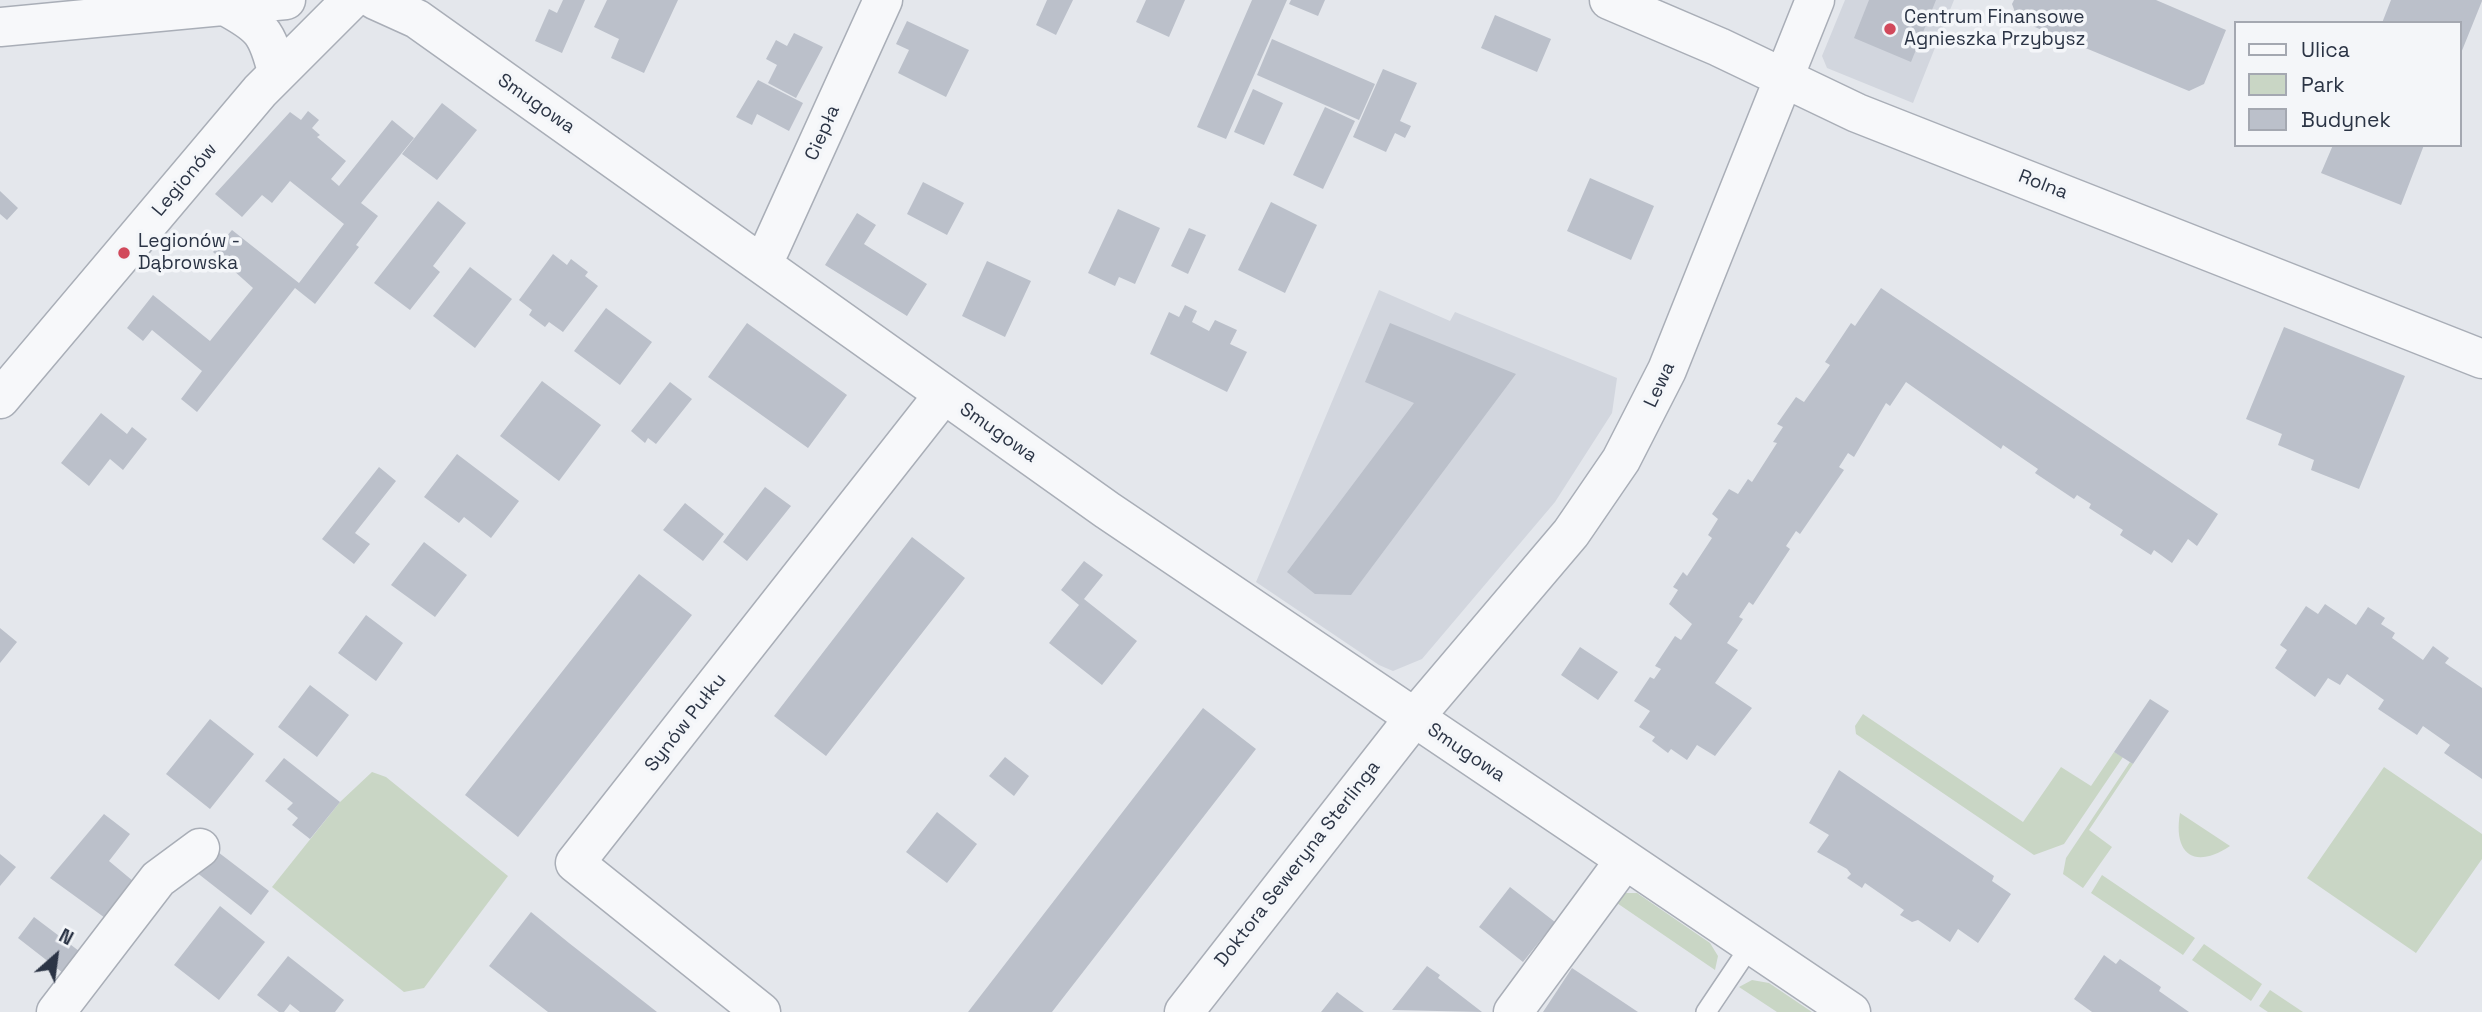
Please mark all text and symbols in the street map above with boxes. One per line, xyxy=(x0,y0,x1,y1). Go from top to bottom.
place label: Centrum Finansowe Agnieszka Przybysz xyxy=(1904,7,2085,51)
marker: Centrum Finansowe Agnieszka Przybysz xyxy=(1882,21,1898,37)
legend xyxy=(2234,21,2461,147)
text: Ulica xyxy=(2301,36,2350,63)
street label: Smugowa xyxy=(493,69,579,139)
text: Park xyxy=(2301,71,2345,98)
street label: Ciepła xyxy=(801,102,845,164)
text: Budynek xyxy=(2301,106,2391,133)
street label: Legionów xyxy=(148,139,222,221)
street label: Rolna xyxy=(2015,165,2071,205)
place label: Legionów - Dąbrowska xyxy=(138,231,240,275)
marker: Legionów - Dąbrowska xyxy=(116,245,132,261)
street label: Lewa xyxy=(1640,359,1680,411)
street label: Smugowa xyxy=(955,398,1041,468)
street label: Synów Pułku xyxy=(641,669,731,777)
street label: Smugowa xyxy=(1423,719,1509,787)
street label: Doktora Seweryna Sterlinga xyxy=(1210,756,1386,972)
north arrow xyxy=(21,921,91,991)
text: N xyxy=(55,923,78,951)

